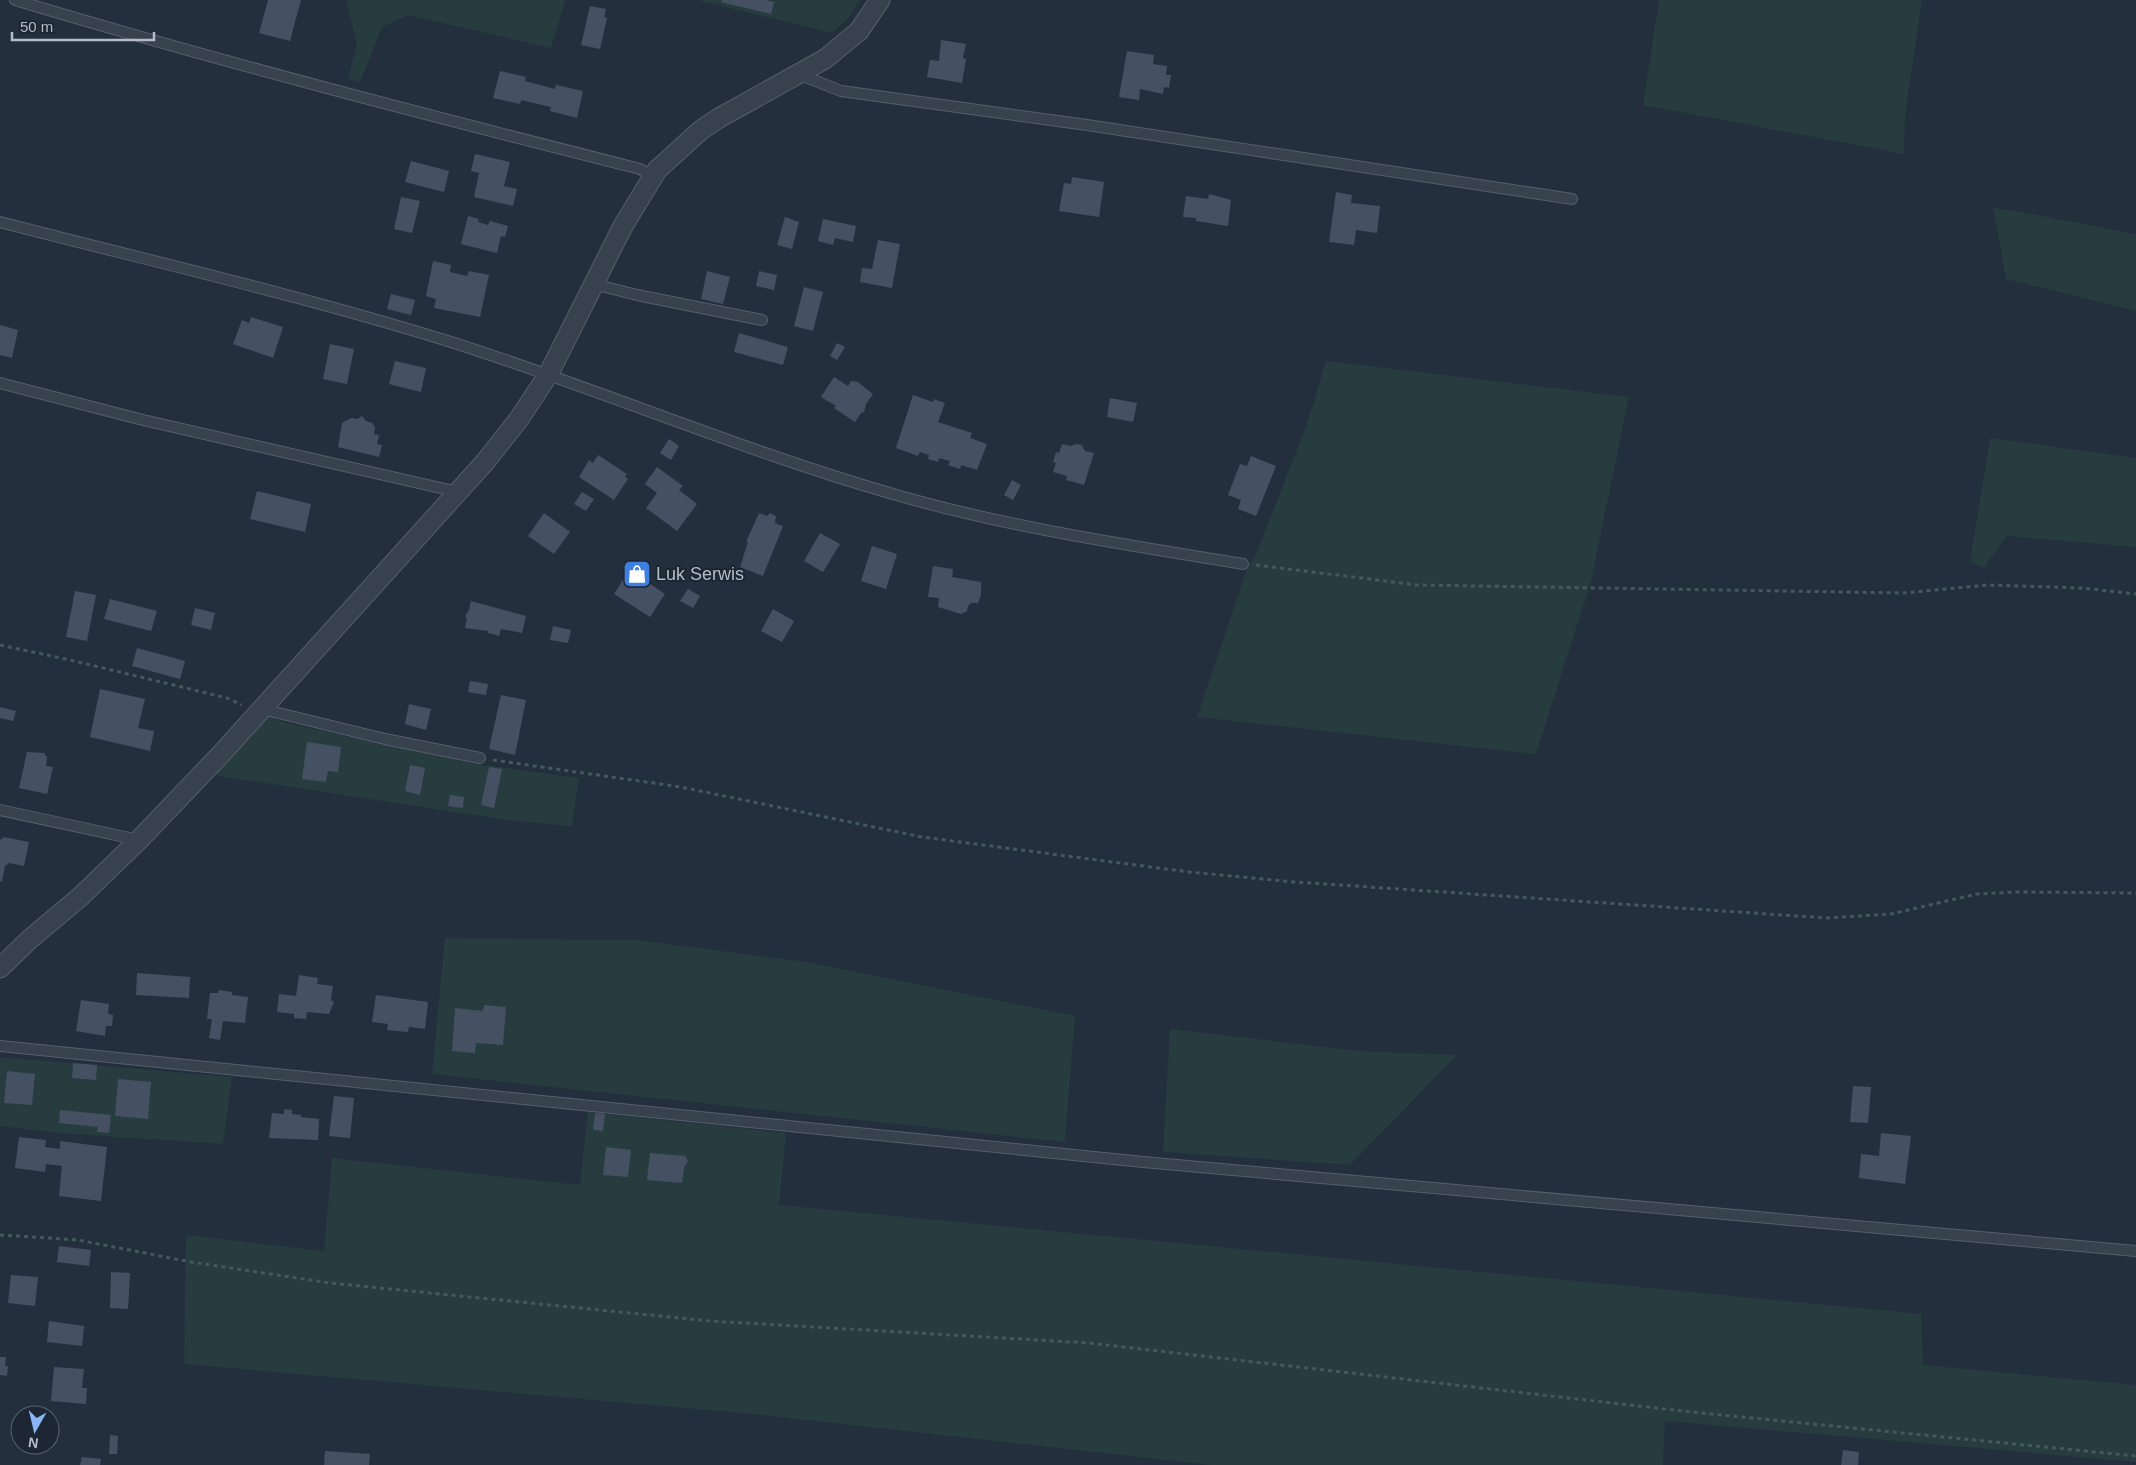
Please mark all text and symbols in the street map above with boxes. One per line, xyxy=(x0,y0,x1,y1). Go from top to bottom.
scale bar xyxy=(12,10,155,42)
text: 50 m xyxy=(20,18,53,35)
shop icon: Luk Serwis xyxy=(622,559,652,589)
place label: Luk Serwis xyxy=(656,564,744,584)
north arrow xyxy=(10,1405,60,1455)
text: N xyxy=(27,1434,39,1452)

